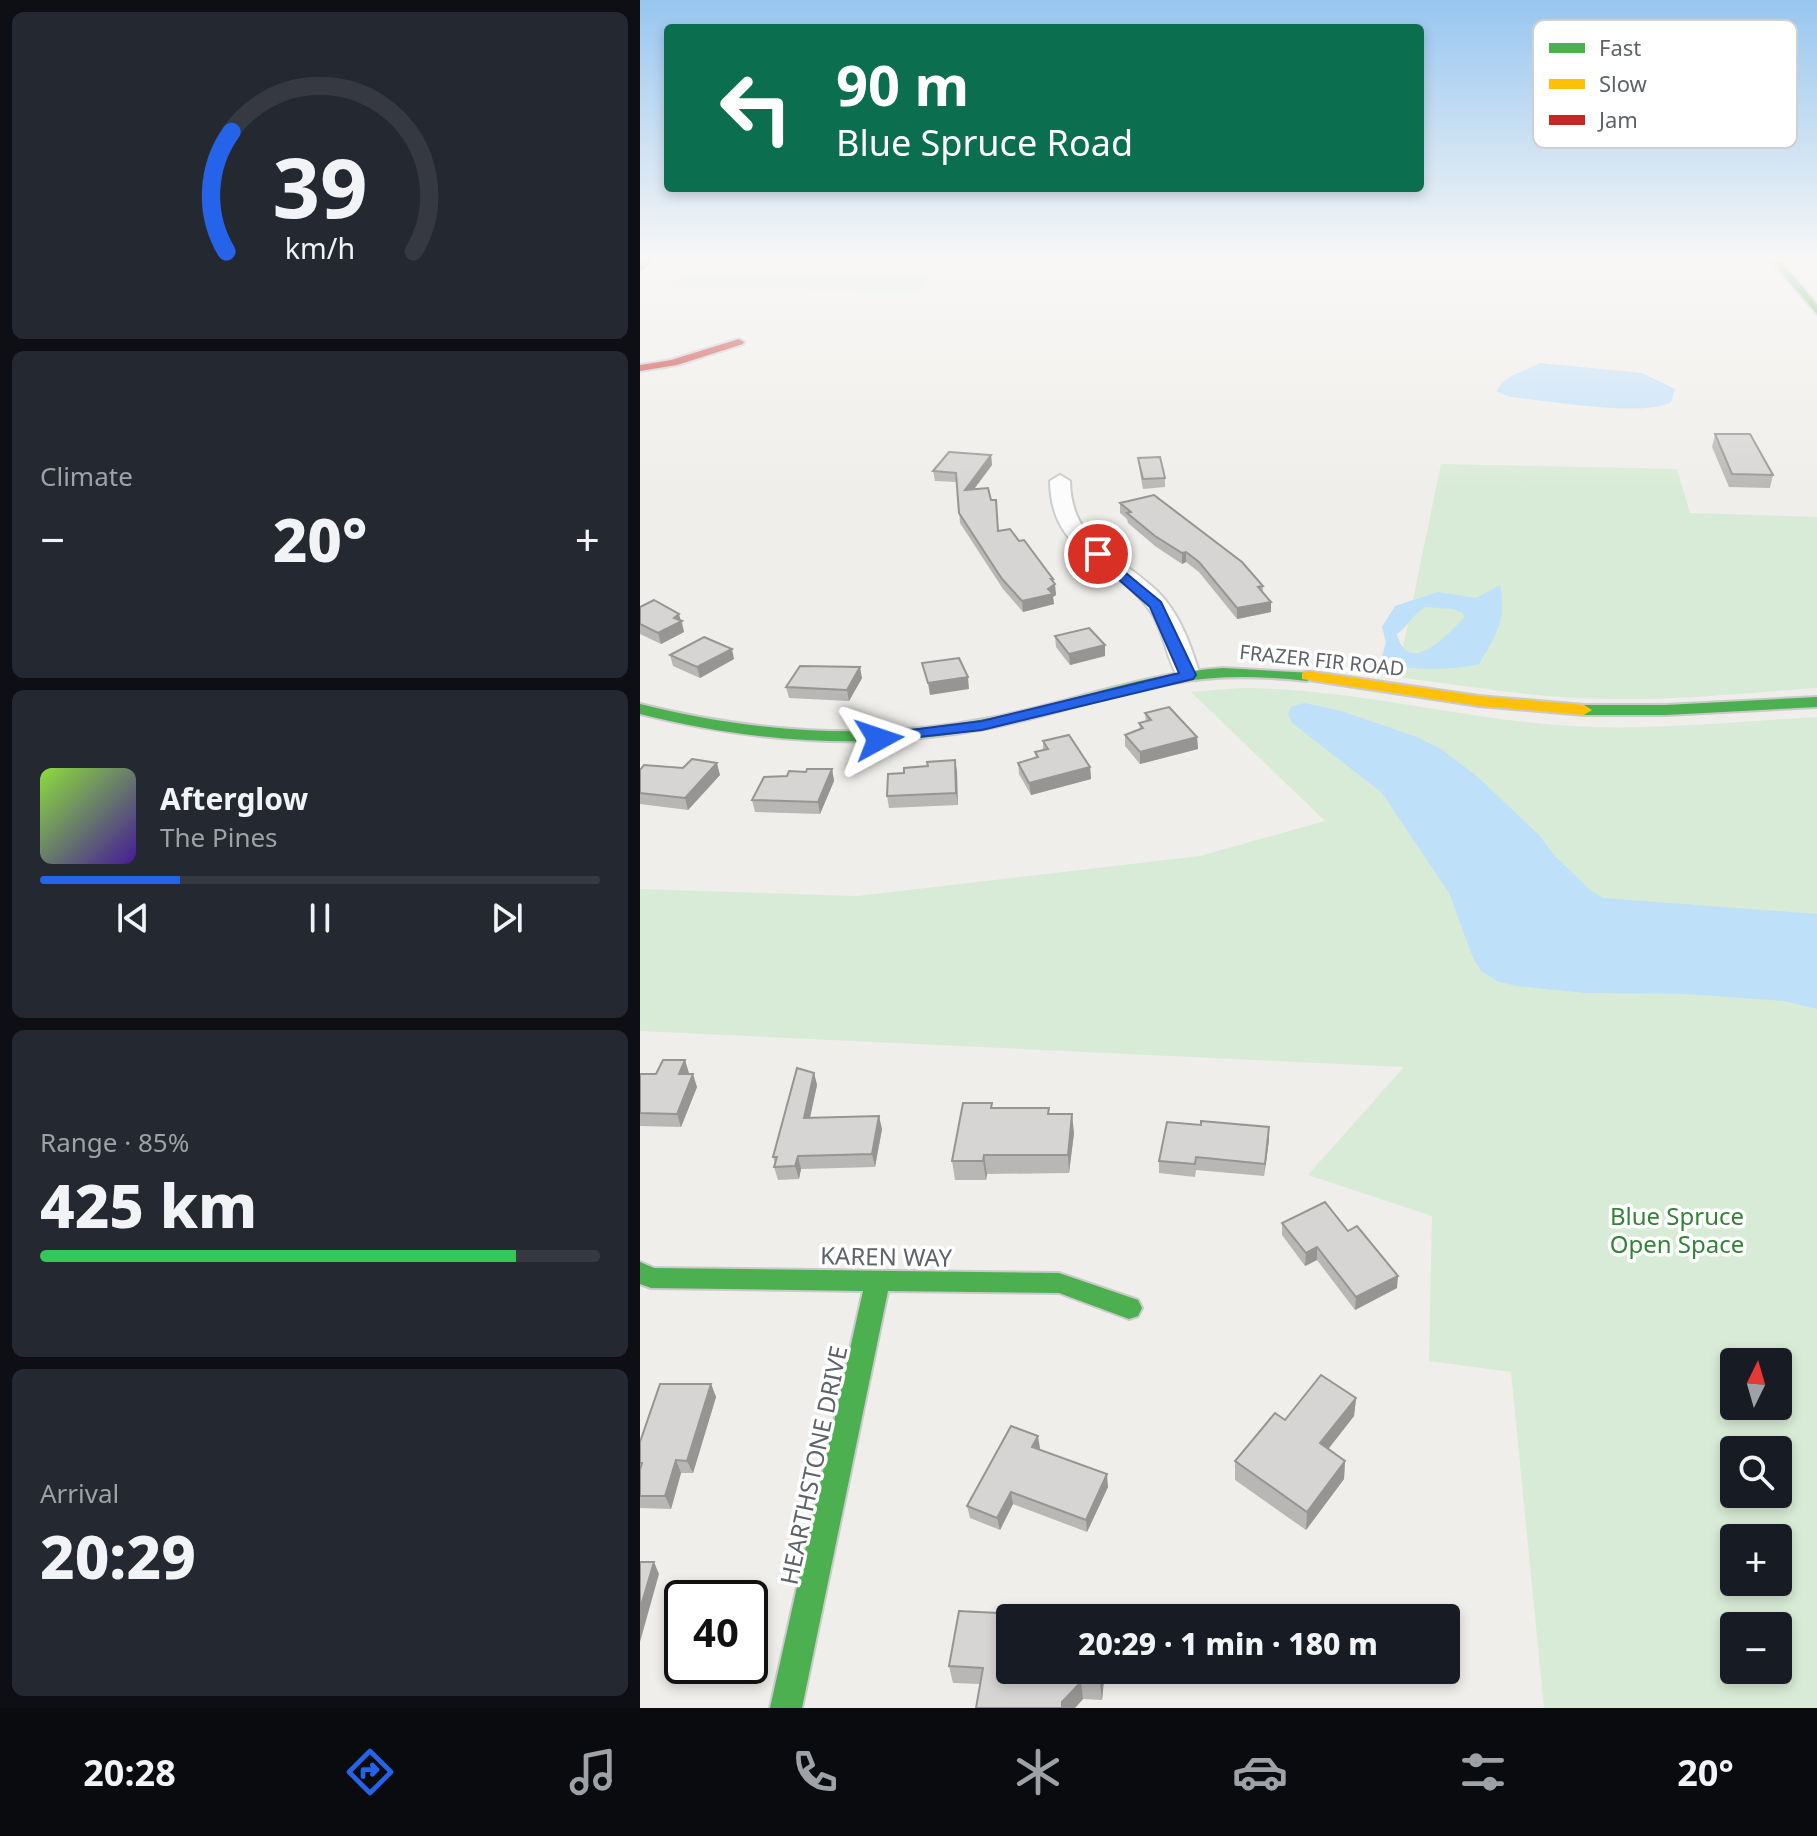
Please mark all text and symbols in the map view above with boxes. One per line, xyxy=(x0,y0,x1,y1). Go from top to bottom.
legend xyxy=(1533,20,1797,148)
text: Fast xyxy=(1599,32,1641,62)
text: 90 m xyxy=(836,46,969,122)
icon: left xyxy=(704,56,808,160)
text: Slow xyxy=(1599,68,1648,98)
text: Jam xyxy=(1597,104,1638,134)
text: Blue Spruce Road xyxy=(836,118,1133,167)
text: 39 xyxy=(272,128,368,241)
text: km/h xyxy=(285,228,355,267)
text: Climate xyxy=(40,458,133,494)
text: 20° xyxy=(273,498,367,580)
text: − xyxy=(40,509,65,569)
text: + xyxy=(575,509,600,569)
pin xyxy=(1064,520,1132,588)
icon: arrive xyxy=(1076,532,1120,576)
street label: FRAZER FIR ROAD xyxy=(1238,638,1406,682)
position arrow xyxy=(837,697,921,781)
text: Afterglow xyxy=(160,778,308,819)
text: The Pines xyxy=(160,819,278,855)
icon: previous xyxy=(111,896,155,940)
icon: pause xyxy=(298,896,342,940)
icon: next xyxy=(485,896,529,940)
text: Range · 85% xyxy=(40,1124,189,1160)
text: 425 km xyxy=(40,1164,257,1246)
park label: Blue Spruce Open Space xyxy=(1610,1199,1744,1260)
street label: KAREN WAY xyxy=(820,1238,953,1274)
street label: HEARTHSTONE DRIVE xyxy=(772,1342,854,1588)
north arrow xyxy=(1720,1348,1792,1420)
map controls xyxy=(1720,1348,1792,1684)
button: search xyxy=(1720,1436,1792,1508)
text: Arrival xyxy=(40,1475,119,1511)
text: 20:29 xyxy=(40,1515,196,1597)
button: + xyxy=(1720,1524,1792,1596)
speed limit sign: 40 xyxy=(664,1580,768,1684)
button: − xyxy=(1720,1612,1792,1684)
text: 20:29 · 1 min · 180 m xyxy=(1078,1623,1378,1664)
icon: directions xyxy=(342,1744,398,1800)
icon: music xyxy=(565,1744,621,1800)
icon: phone xyxy=(787,1744,843,1800)
icon: climate xyxy=(1010,1744,1066,1800)
icon: car xyxy=(1232,1744,1288,1800)
icon: filters xyxy=(1455,1744,1511,1800)
text: 20:28 xyxy=(83,1748,176,1797)
text: 20° xyxy=(1677,1748,1734,1797)

